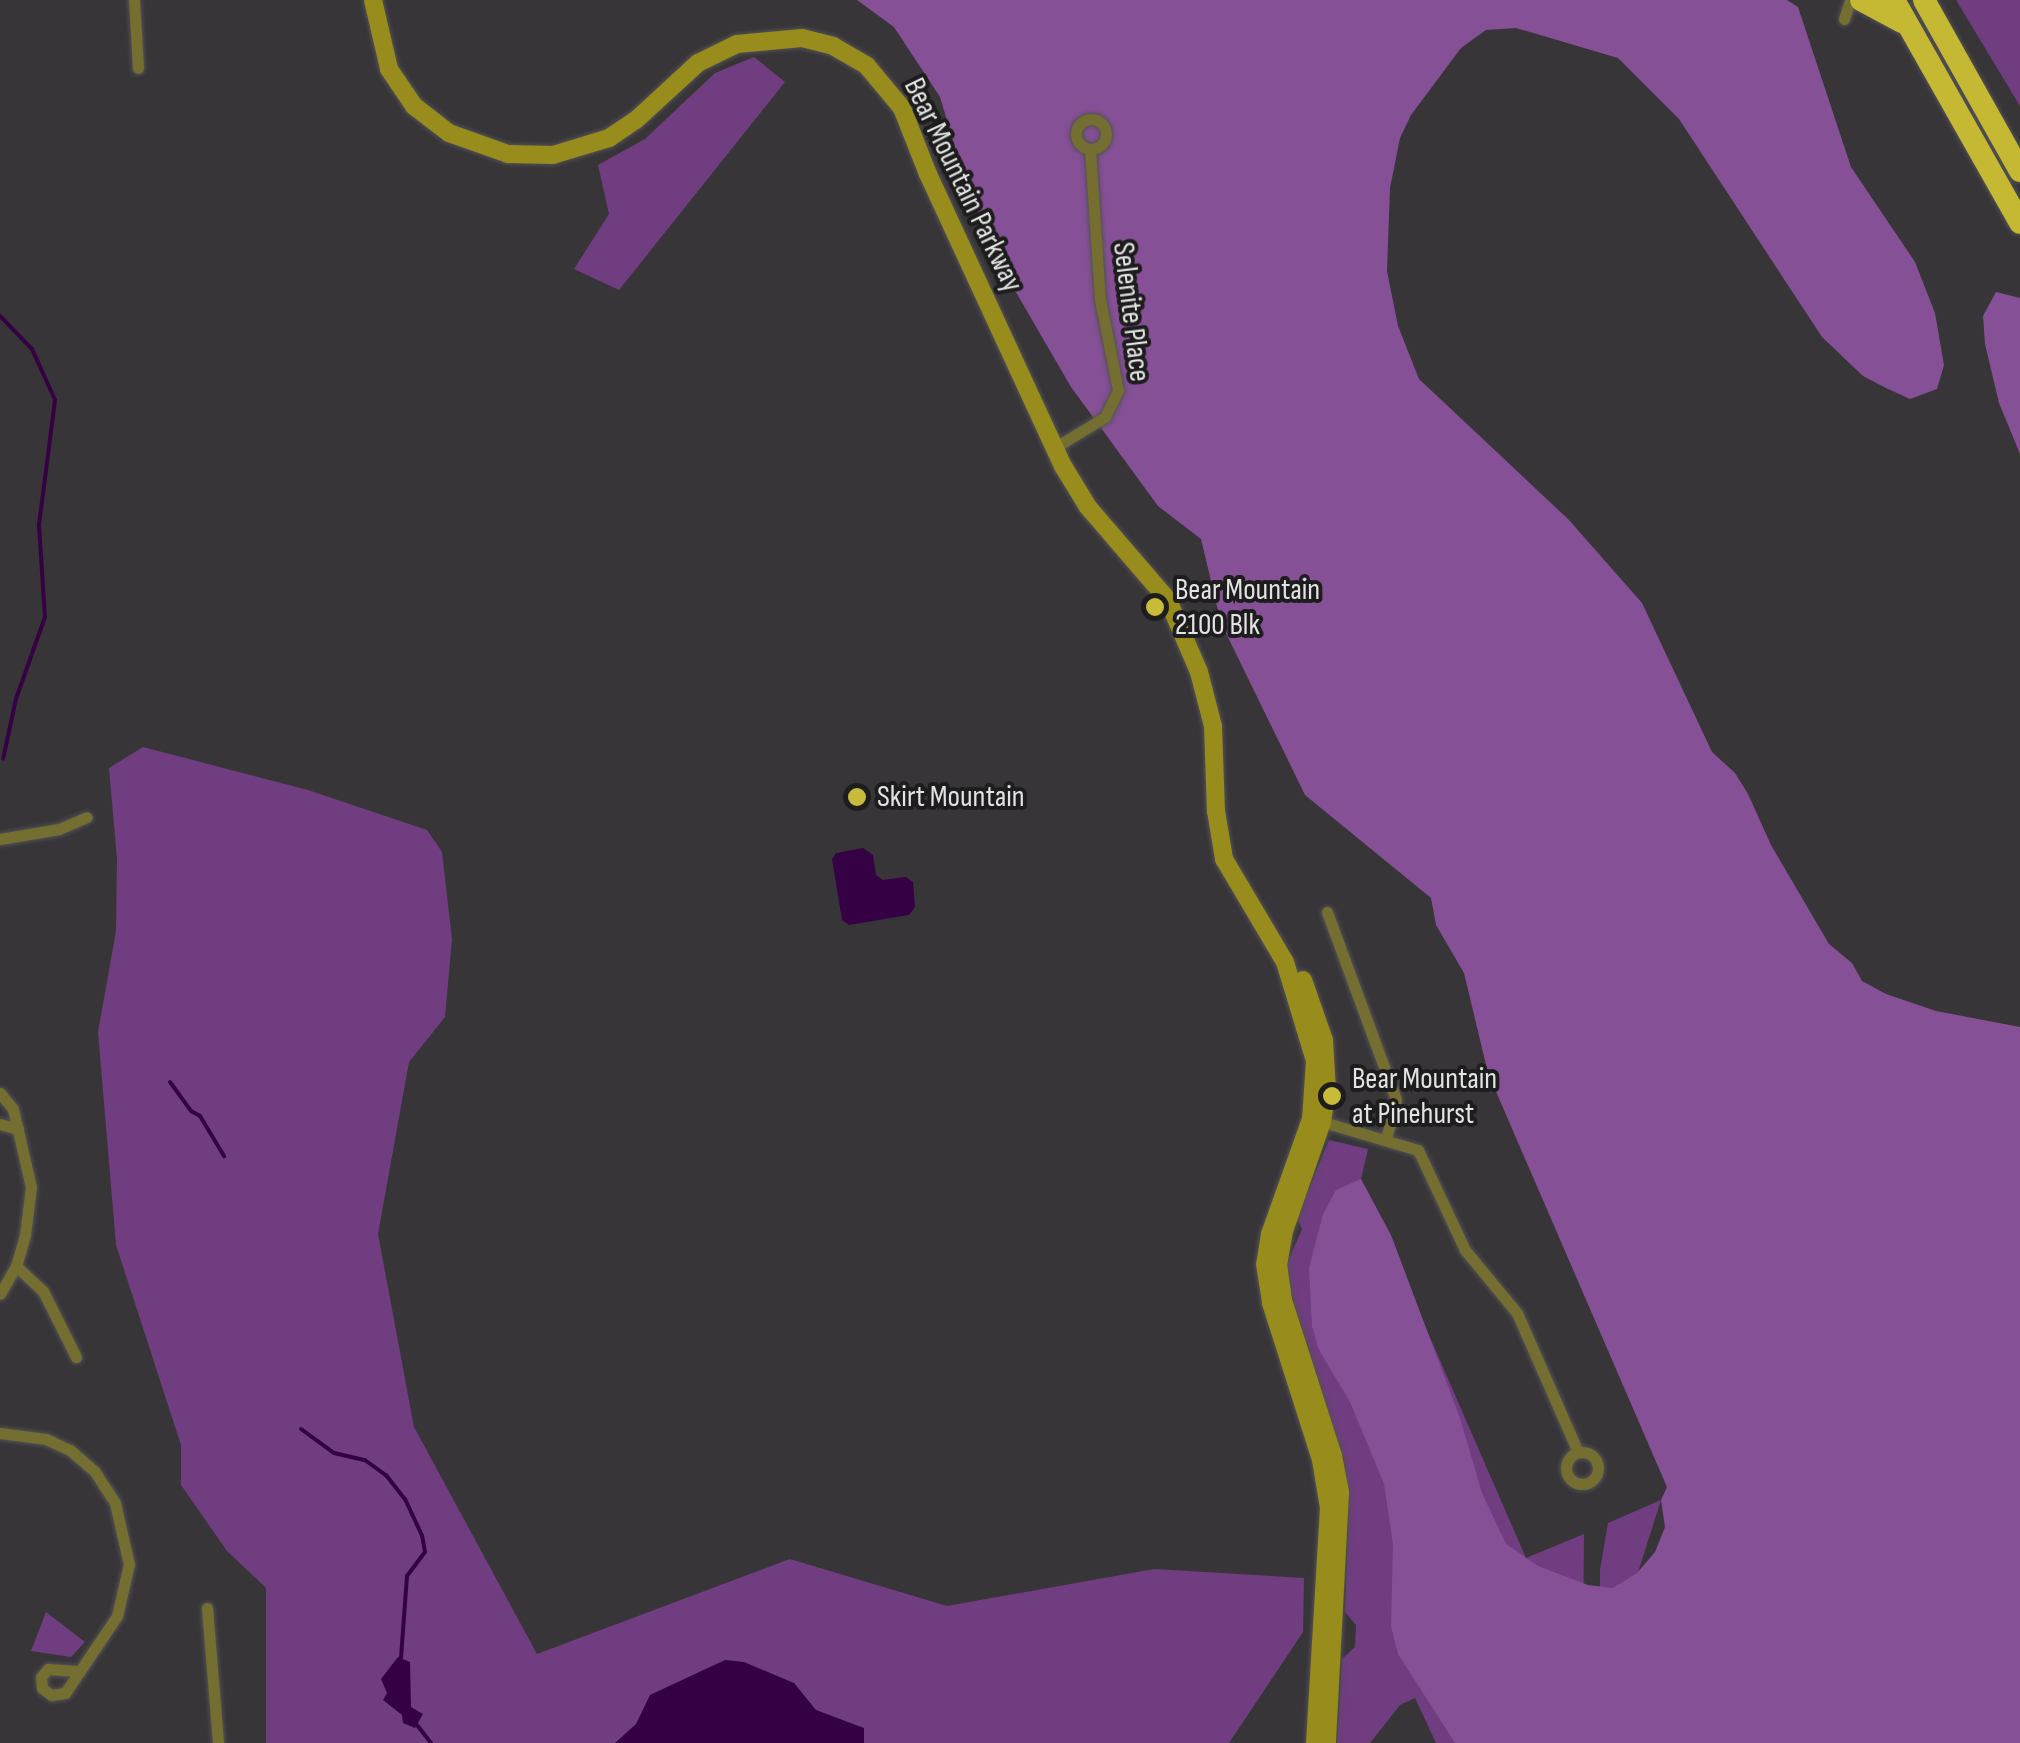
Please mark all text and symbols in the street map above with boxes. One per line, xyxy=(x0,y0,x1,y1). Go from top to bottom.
street label: Bear Mountain Parkway xyxy=(896,72,1030,298)
street label: Selenite Place xyxy=(1105,240,1157,384)
place label: Bear Mountain 2100 Blk xyxy=(1175,572,1320,642)
marker: Bear Mountain 2100 Blk xyxy=(1144,596,1166,618)
place label: Skirt Mountain xyxy=(877,779,1025,815)
marker: Skirt Mountain xyxy=(846,786,868,808)
place label: Bear Mountain at Pinehurst xyxy=(1352,1061,1497,1132)
marker: Bear Mountain at Pinehurst xyxy=(1321,1085,1343,1107)

